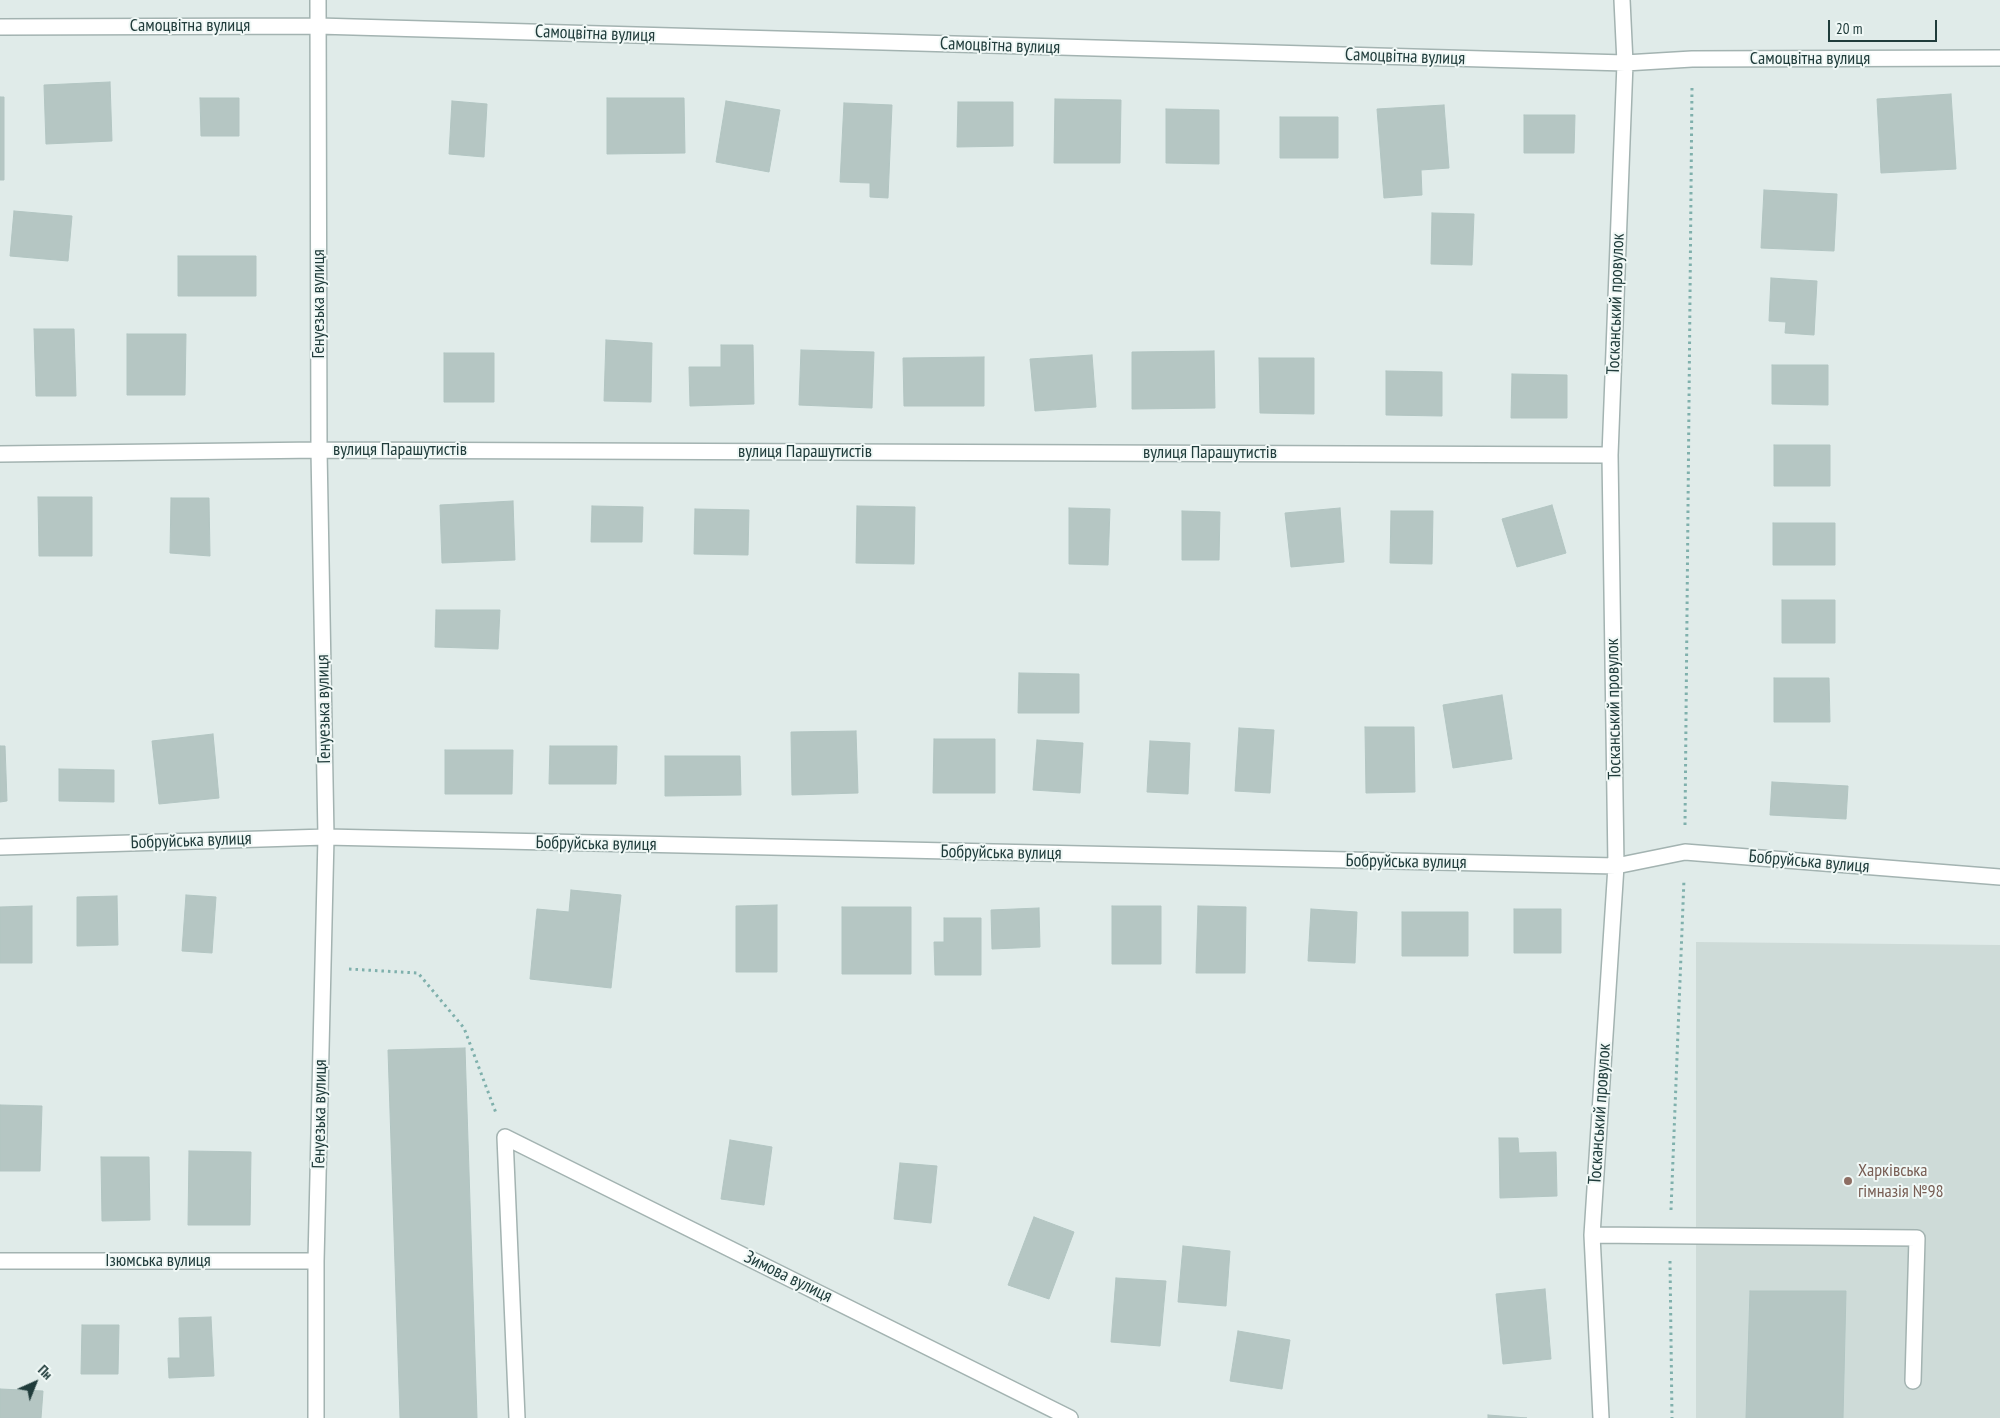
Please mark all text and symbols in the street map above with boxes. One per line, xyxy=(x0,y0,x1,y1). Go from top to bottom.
scale bar xyxy=(1830,10,1939,42)
street label: Самоцвітна вулиця xyxy=(130,15,250,37)
text: 20 m xyxy=(1836,19,1862,38)
street label: Самоцвітна вулиця xyxy=(535,21,655,47)
street label: Самоцвітна вулиця xyxy=(940,33,1060,59)
street label: Самоцвітна вулиця xyxy=(1345,44,1465,70)
street label: Самоцвітна вулиця xyxy=(1750,48,1870,70)
street label: Тосканський провулок xyxy=(1603,233,1629,375)
street label: Генуезька вулиця xyxy=(308,249,330,359)
street label: вулиця Парашутистів xyxy=(333,439,467,461)
street label: вулиця Парашутистів xyxy=(738,441,872,463)
street label: вулиця Парашутистів xyxy=(1143,442,1277,464)
street label: Тосканський провулок xyxy=(1602,638,1626,780)
street label: Генуезька вулиця xyxy=(312,654,336,764)
street label: Бобруйська вулиця xyxy=(130,828,252,854)
street label: Бобруйська вулиця xyxy=(535,832,657,856)
street label: Бобруйська вулиця xyxy=(940,841,1062,865)
street label: Бобруйська вулиця xyxy=(1748,846,1870,878)
street label: Бобруйська вулиця xyxy=(1345,850,1467,874)
street label: Тосканський провулок xyxy=(1584,1043,1616,1185)
street label: Генуезька вулиця xyxy=(308,1059,332,1169)
place label: Харківська гімназія №98 xyxy=(1858,1160,1944,1202)
marker: Харківська гімназія №98 xyxy=(1842,1175,1854,1187)
street label: Зимова вулиця xyxy=(741,1246,835,1308)
street label: Ізюмська вулиця xyxy=(105,1250,211,1272)
north arrow xyxy=(10,1358,60,1408)
text: Пн xyxy=(34,1361,57,1383)

